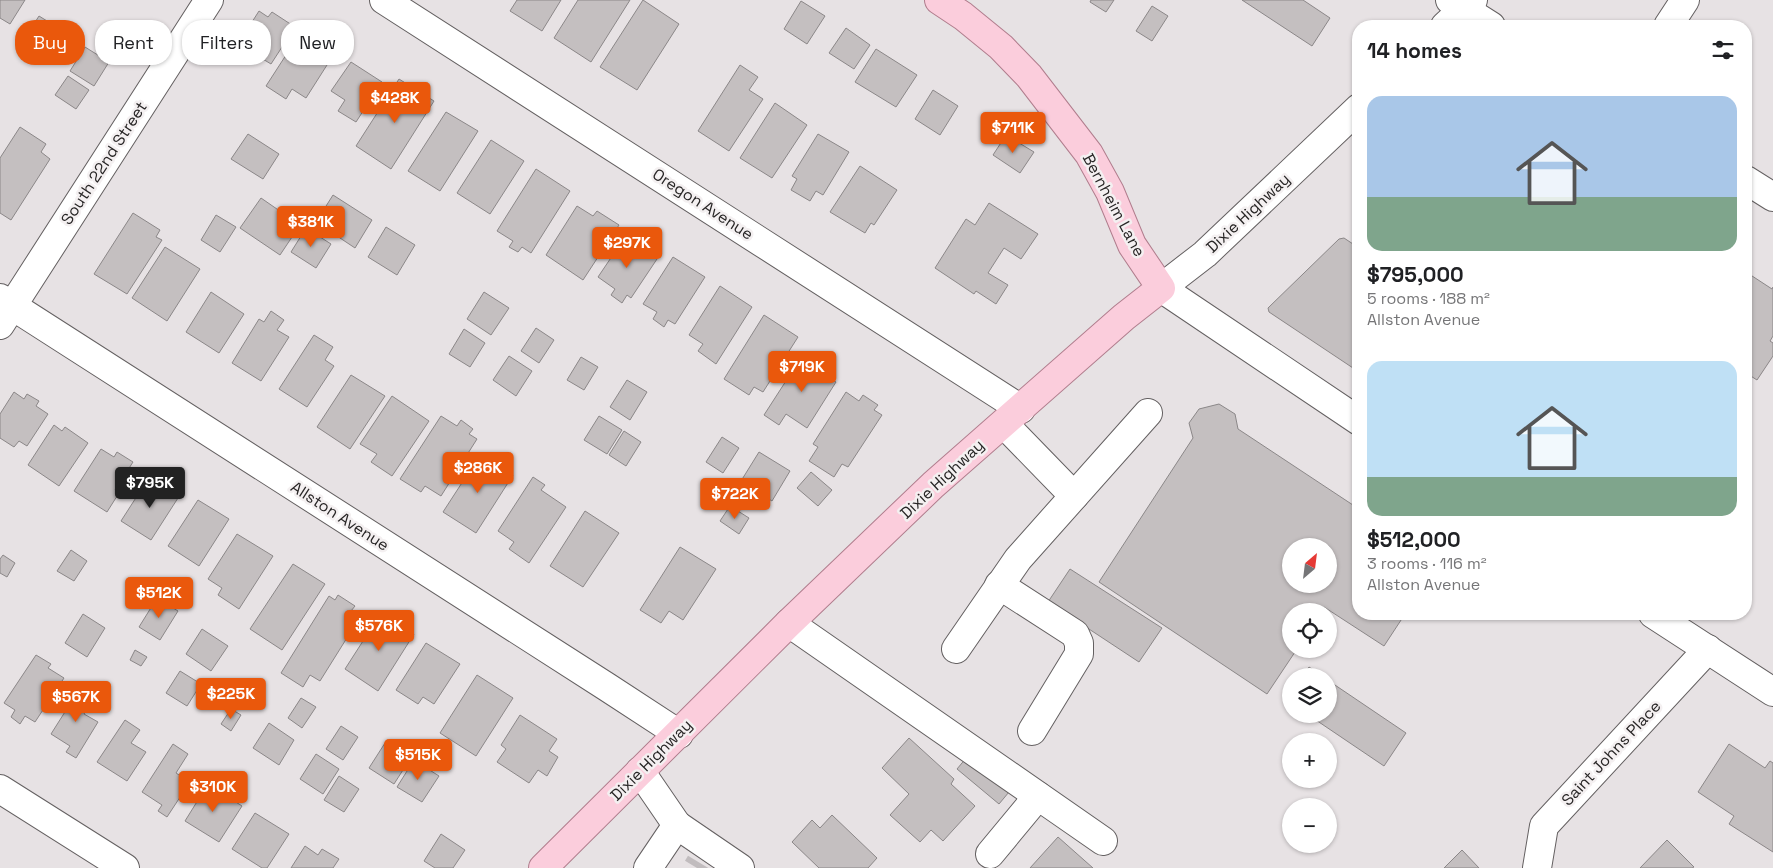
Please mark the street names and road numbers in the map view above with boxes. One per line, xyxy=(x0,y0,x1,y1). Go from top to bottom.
street label: South 22nd Street xyxy=(56,97,152,229)
street label: Bernheim Lane xyxy=(1078,150,1150,260)
street label: Oregon Avenue xyxy=(649,164,757,244)
street label: Dixie Highway xyxy=(1202,169,1294,257)
street label: Dixie Highway xyxy=(896,435,988,523)
street label: Allston Avenue xyxy=(287,476,393,556)
street label: Saint Johns Place xyxy=(1557,696,1665,810)
street label: Dixie Highway xyxy=(606,715,696,805)

